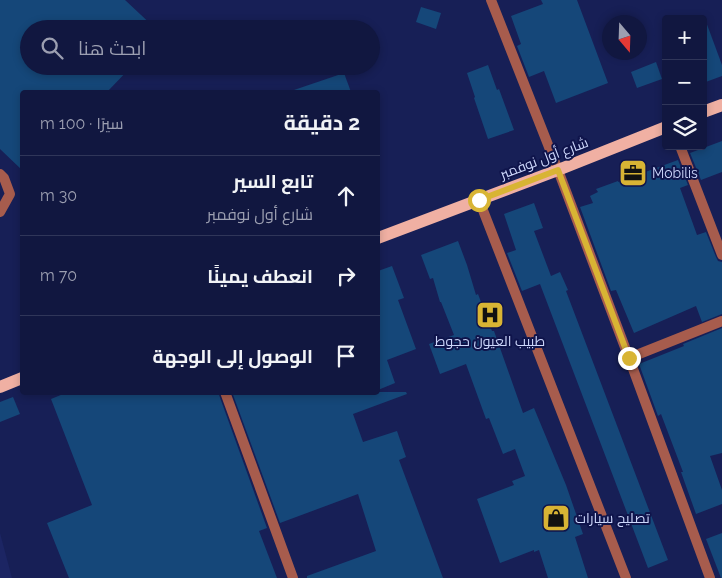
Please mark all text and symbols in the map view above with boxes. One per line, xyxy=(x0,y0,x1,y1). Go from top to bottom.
north arrow xyxy=(602,15,647,60)
map controls xyxy=(662,15,707,150)
button: + xyxy=(662,15,707,60)
search box xyxy=(20,20,380,75)
icon: search xyxy=(38,34,66,62)
text: ابحث هنا xyxy=(78,37,146,59)
button: − xyxy=(662,60,707,105)
button: layers xyxy=(662,105,707,150)
text: 2 دقيقة xyxy=(284,110,360,135)
text: سيرًا · 100 m xyxy=(40,114,123,133)
street label: شارع أول نوفمبر xyxy=(496,133,591,183)
office icon: Mobilis xyxy=(618,158,648,188)
place label: Mobilis xyxy=(652,165,698,181)
text: تابع السير xyxy=(233,170,313,192)
icon: ahead xyxy=(332,182,360,210)
text: 30 m xyxy=(40,186,77,205)
route start xyxy=(468,189,491,212)
text: شارع أول نوفمبر xyxy=(207,205,313,224)
icon: right xyxy=(332,262,360,290)
text: انعطف يمينًا xyxy=(207,265,313,287)
text: 70 m xyxy=(40,266,77,285)
hospital icon: طبيب العيون حجوط xyxy=(475,300,505,330)
place label: طبيب العيون حجوط xyxy=(435,333,545,349)
icon: arrive xyxy=(332,342,360,370)
text: الوصول إلى الوجهة xyxy=(153,345,313,367)
route end xyxy=(618,347,641,370)
shop icon: تصليح سيارات xyxy=(541,503,571,533)
place label: تصليح سيارات xyxy=(575,510,650,527)

